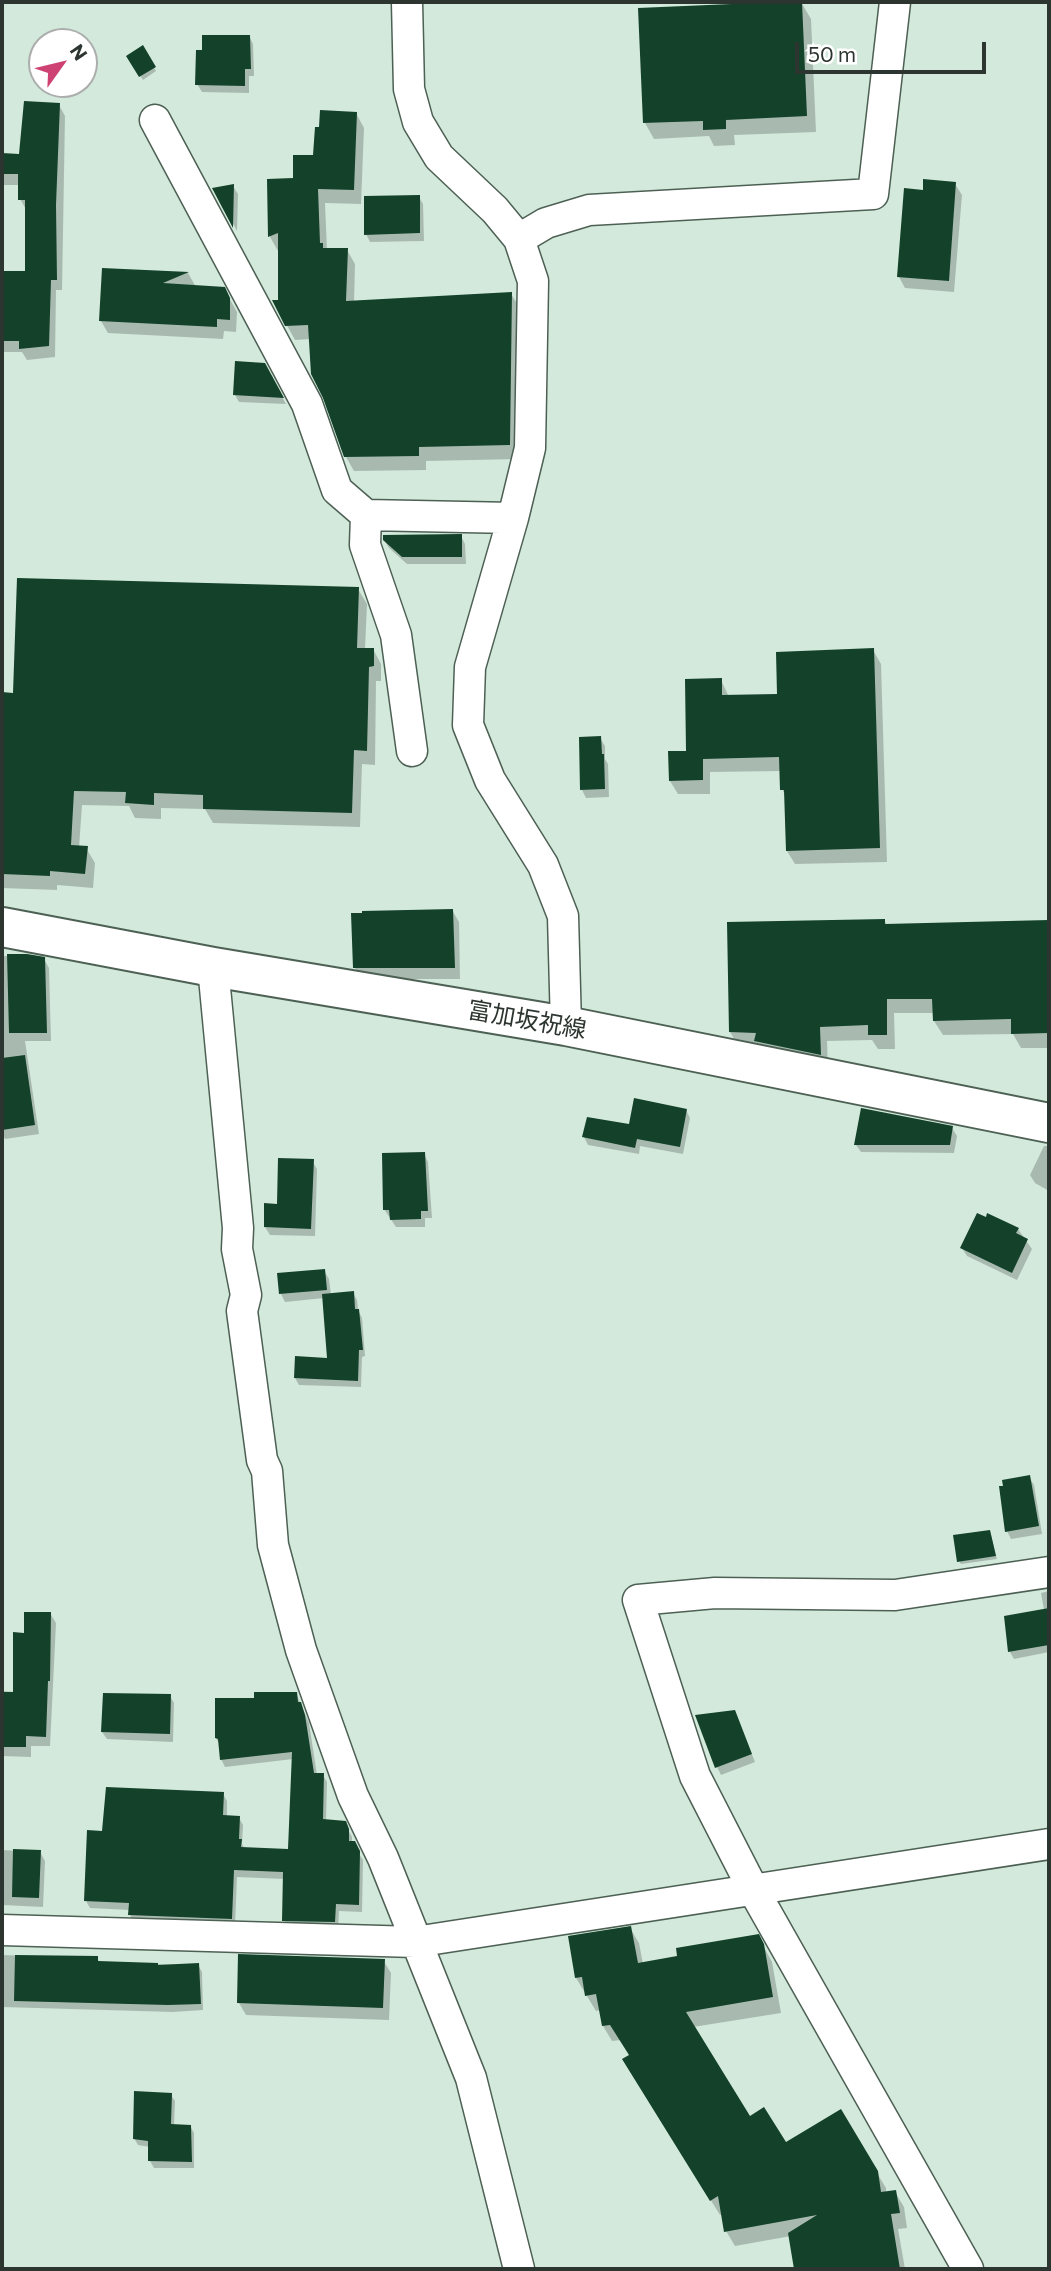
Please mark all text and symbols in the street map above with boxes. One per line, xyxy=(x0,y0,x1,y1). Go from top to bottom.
north arrow xyxy=(28,28,98,98)
scale bar xyxy=(799,28,990,72)
text: N xyxy=(66,40,93,64)
text: 50 m xyxy=(808,41,856,66)
street label: 富加坂祝線 xyxy=(465,995,589,1045)

